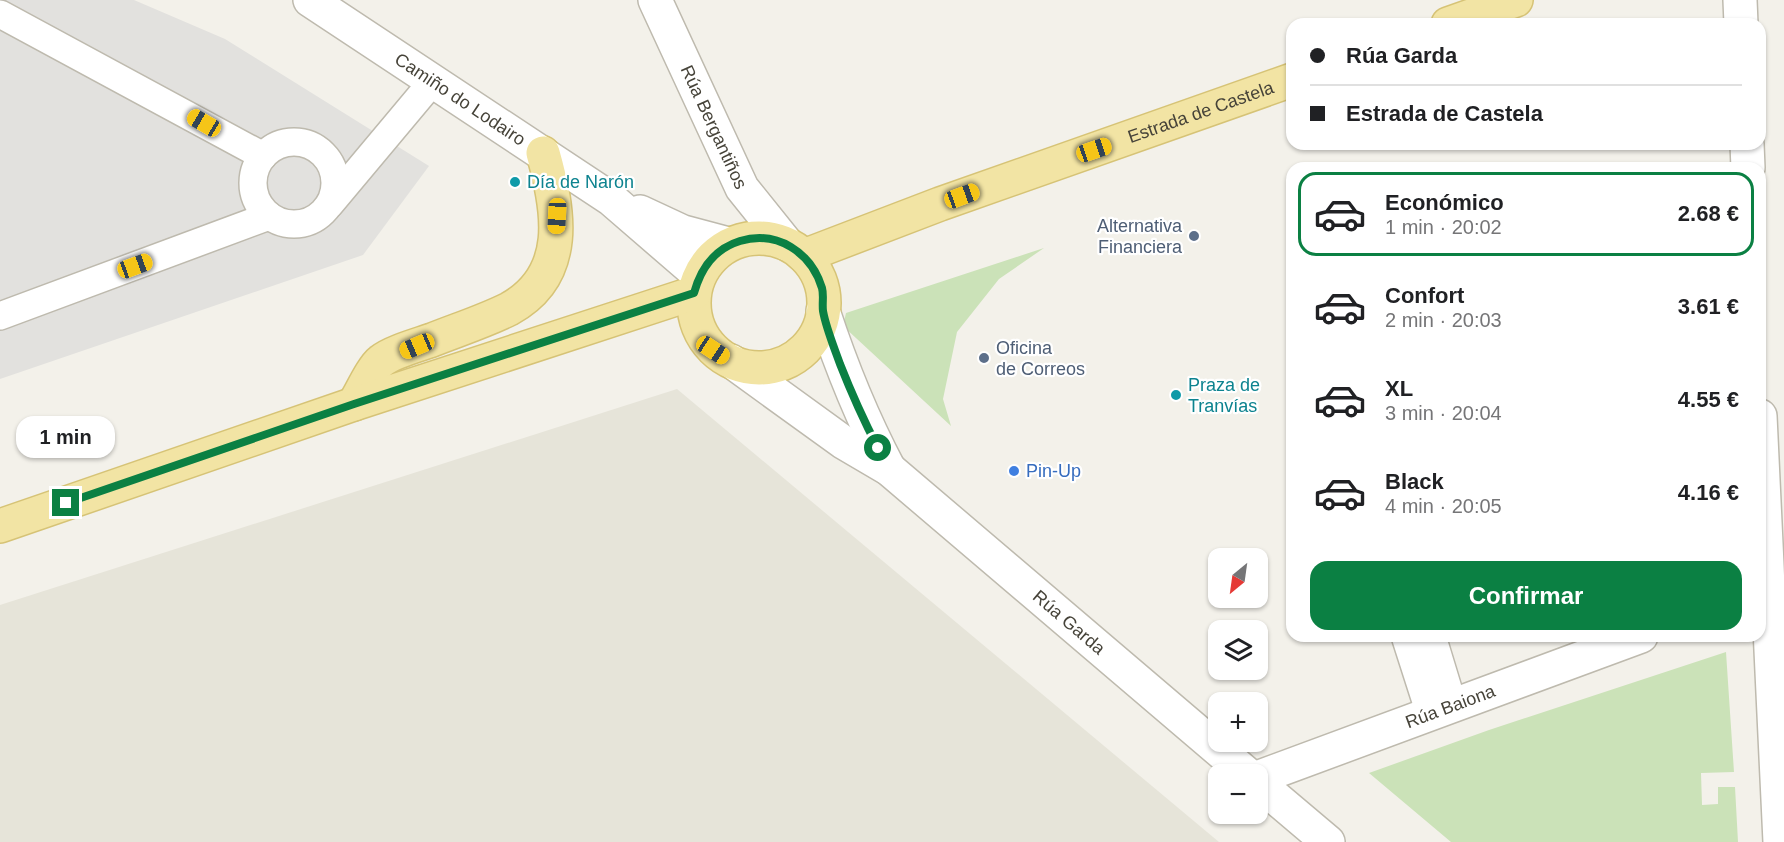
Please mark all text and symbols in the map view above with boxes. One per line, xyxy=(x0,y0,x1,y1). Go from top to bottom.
text: Rúa Garda xyxy=(1346,43,1457,68)
street label: Camiño do Lodairo xyxy=(391,49,529,150)
street label: Rúa Bergantiños xyxy=(677,62,751,192)
street label: Estrada de Castela xyxy=(1125,77,1277,147)
text: Estrada de Castela xyxy=(1346,101,1543,126)
car xyxy=(184,106,224,140)
car xyxy=(1074,136,1114,164)
place label: Día de Narón xyxy=(527,172,634,192)
marker: Día de Narón xyxy=(508,175,522,189)
car xyxy=(942,181,982,211)
icon: car xyxy=(1313,187,1367,241)
text: Económico xyxy=(1385,190,1504,215)
car xyxy=(547,198,567,234)
text: 2.68 € xyxy=(1678,201,1739,226)
place label: Alternativa Financiera xyxy=(1097,216,1183,257)
text: 1 min · 20:02 xyxy=(1385,216,1502,238)
marker: Alternativa Financiera xyxy=(1187,229,1201,243)
car xyxy=(115,251,155,281)
icon: car xyxy=(1313,280,1367,334)
text: Confort xyxy=(1385,283,1464,308)
text: 3.61 € xyxy=(1678,294,1739,319)
text: 2 min · 20:03 xyxy=(1385,309,1502,331)
car xyxy=(397,331,437,361)
car xyxy=(693,333,733,367)
place label: Oficina de Correos xyxy=(996,338,1085,379)
marker: Oficina de Correos xyxy=(977,351,991,365)
icon: car xyxy=(1313,373,1367,427)
place label: Praza de Tranvías xyxy=(1188,375,1260,416)
text: XL xyxy=(1385,376,1413,401)
text: 4.55 € xyxy=(1678,387,1739,412)
marker: Praza de Tranvías xyxy=(1169,388,1183,402)
text: 3 min · 20:04 xyxy=(1385,402,1502,424)
callout: 1 min xyxy=(16,416,116,458)
text: 1 min xyxy=(39,426,92,448)
route start xyxy=(864,434,891,461)
place label: Pin-Up xyxy=(1026,461,1081,481)
marker: Pin-Up xyxy=(1007,464,1021,478)
icon: car xyxy=(1313,466,1367,520)
text: Black xyxy=(1385,469,1444,494)
text: 4.16 € xyxy=(1678,480,1739,505)
route end xyxy=(52,489,79,516)
text: 4 min · 20:05 xyxy=(1385,495,1502,517)
north arrow xyxy=(1208,548,1268,608)
map controls xyxy=(1208,548,1268,824)
button: Confirmar xyxy=(1310,561,1742,630)
street label: Rúa Garda xyxy=(1029,586,1110,659)
button: layers xyxy=(1208,620,1268,680)
street label: Rúa Baiona xyxy=(1403,681,1499,732)
button: + xyxy=(1208,692,1268,752)
button: − xyxy=(1208,764,1268,824)

